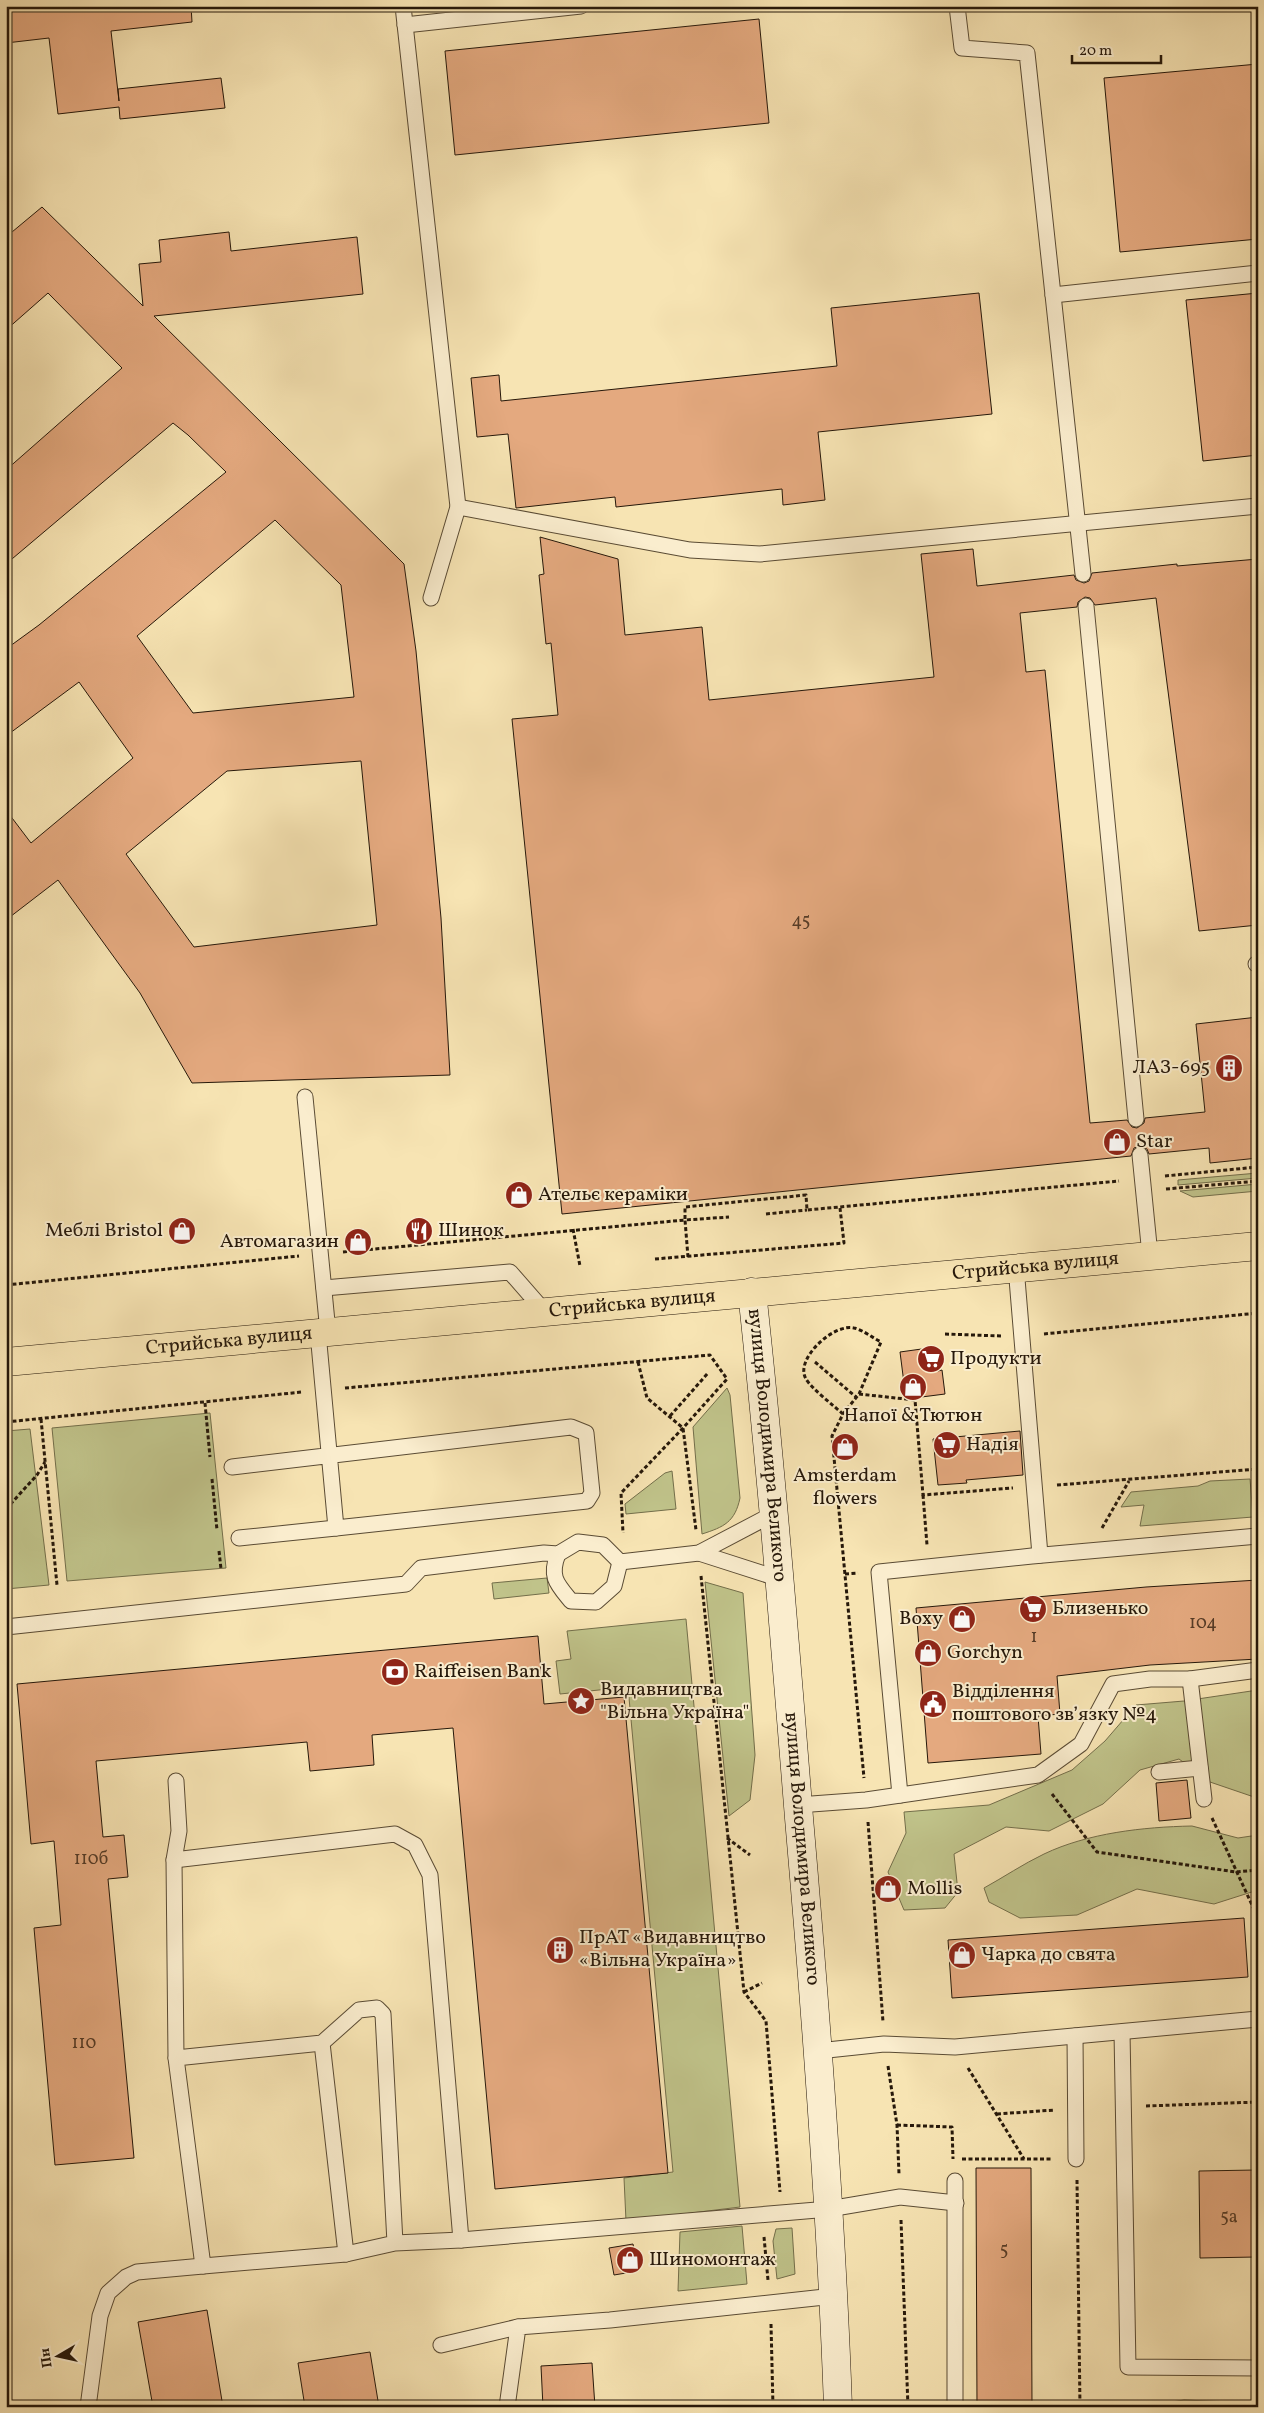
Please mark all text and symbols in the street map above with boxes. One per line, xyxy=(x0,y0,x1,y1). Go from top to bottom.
scale bar xyxy=(1072,32,1160,64)
text: 20 m xyxy=(1079,41,1112,62)
house number: 45 xyxy=(792,909,810,934)
building icon: ЛАЗ-695 xyxy=(1214,1053,1244,1083)
place label: ЛАЗ-695 xyxy=(1133,1054,1210,1082)
shop icon: Star xyxy=(1102,1127,1132,1157)
place label: Star xyxy=(1136,1128,1172,1156)
shop icon: Ательє кераміки xyxy=(504,1180,534,1210)
place label: Ательє кераміки xyxy=(538,1181,688,1209)
shop icon: Меблі Bristol xyxy=(167,1216,197,1246)
restaurant icon: Шинок xyxy=(404,1216,434,1246)
place label: Меблі Bristol xyxy=(45,1217,163,1245)
place label: Шинок xyxy=(438,1217,504,1245)
shop icon: Автомагазин xyxy=(343,1227,373,1257)
place label: Автомагазин xyxy=(220,1228,339,1256)
street label: Стрийська вулиця xyxy=(951,1245,1120,1288)
street label: Стрийська вулиця xyxy=(548,1282,717,1326)
street label: вулиця Володимира Великого xyxy=(740,1307,794,1583)
street label: Стрийська вулиця xyxy=(145,1320,314,1363)
supermarket icon: Продукти xyxy=(916,1344,946,1374)
place label: Продукти xyxy=(950,1345,1042,1373)
shop icon: Напої & Тютюн xyxy=(898,1372,928,1402)
place label: Напої & Тютюн xyxy=(844,1402,982,1430)
supermarket icon: Надія xyxy=(932,1430,962,1460)
place label: Надія xyxy=(966,1431,1019,1459)
shop icon: Amsterdam flowers xyxy=(830,1432,860,1462)
place label: Amsterdam flowers xyxy=(793,1462,897,1513)
supermarket icon: Близенько xyxy=(1018,1594,1048,1624)
place label: Близенько xyxy=(1052,1595,1148,1623)
shop icon: Boxy xyxy=(947,1604,977,1634)
place label: Boxy xyxy=(899,1605,943,1633)
house number: 104 xyxy=(1189,1611,1217,1636)
house number: 1 xyxy=(1031,1625,1037,1650)
shop icon: Gorchyn xyxy=(913,1638,943,1668)
place label: Gorchyn xyxy=(947,1639,1023,1667)
bank icon: Raiffeisen Bank xyxy=(380,1657,410,1687)
place label: Raiffeisen Bank xyxy=(414,1658,552,1686)
place label: Видавництва "Вільна Україна" xyxy=(600,1676,749,1727)
place label: Відділення поштового зв’язку №4 xyxy=(952,1678,1157,1729)
place icon: Видавництва "Вільна Україна" xyxy=(566,1686,596,1716)
public building icon: Відділення поштового зв’язку №4 xyxy=(918,1689,948,1719)
street label: вулиця Володимира Великого xyxy=(777,1711,827,1987)
house number: 110б xyxy=(74,1847,108,1872)
shop icon: Mollis xyxy=(873,1874,903,1904)
place label: Mollis xyxy=(907,1875,962,1903)
place label: ПрАТ «Видавництво «Вільна Україна» xyxy=(579,1924,766,1975)
building icon: ПрАТ «Видавництво «Вільна Україна» xyxy=(545,1935,575,1965)
shop icon: Чарка до свята xyxy=(947,1940,977,1970)
place label: Чарка до свята xyxy=(981,1941,1116,1969)
house number: 110 xyxy=(72,2031,97,2056)
house number: 5а xyxy=(1220,2205,1238,2230)
house number: 5 xyxy=(1000,2238,1008,2263)
shop icon: Шиномонтаж xyxy=(615,2245,645,2275)
place label: Шиномонтаж xyxy=(649,2246,776,2274)
north arrow xyxy=(32,2330,82,2380)
text: Пн xyxy=(36,2346,58,2369)

